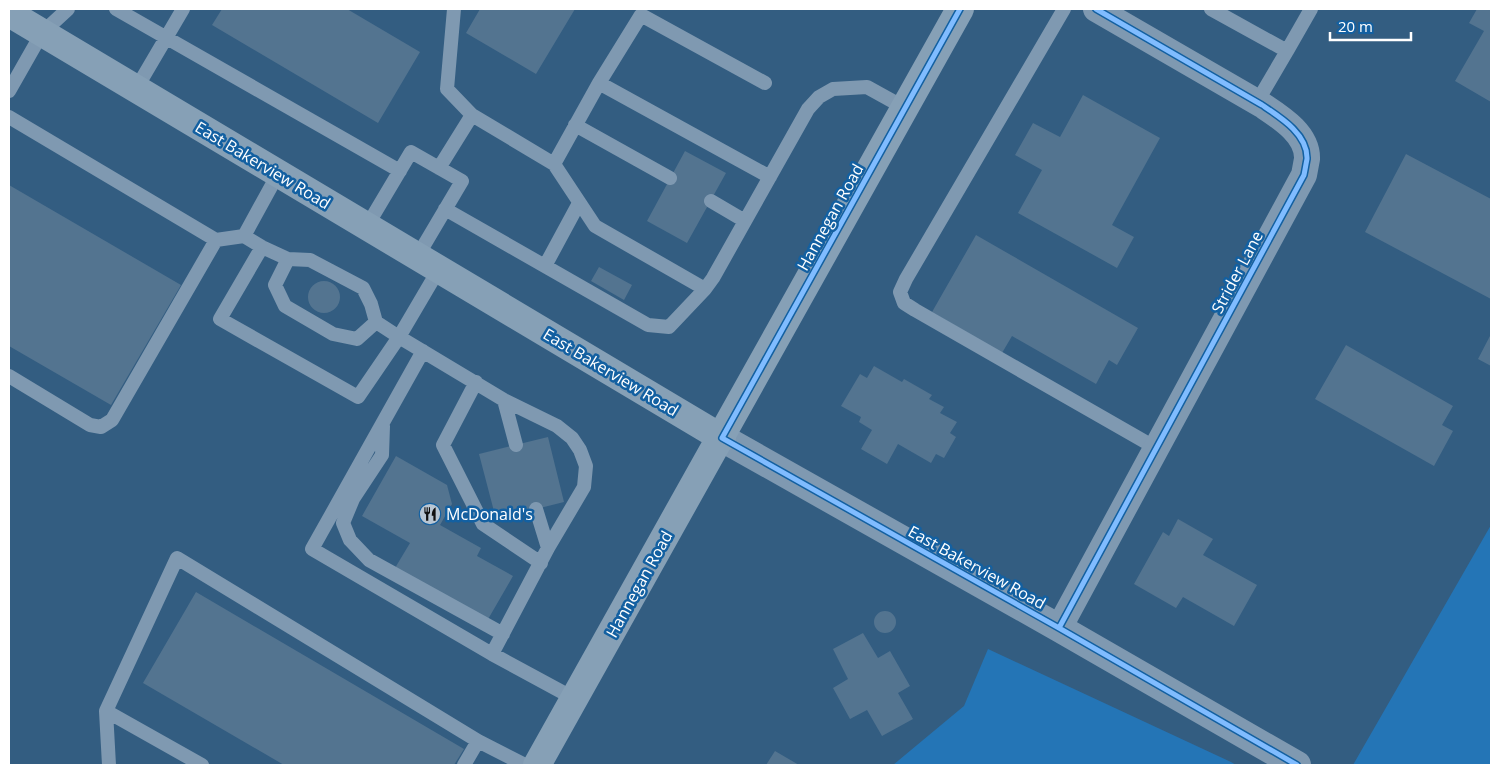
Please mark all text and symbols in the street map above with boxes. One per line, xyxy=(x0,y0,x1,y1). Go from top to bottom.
scale bar xyxy=(1330,10,1411,42)
text: 20 m xyxy=(1338,16,1373,36)
street label: East Bakerview Road xyxy=(191,116,335,214)
street label: Hannegan Road xyxy=(792,160,868,274)
street label: Strider Lane xyxy=(1206,227,1268,317)
street label: East Bakerview Road xyxy=(539,323,683,421)
restaurant icon: McDonald's xyxy=(418,502,442,526)
place label: McDonald's xyxy=(446,503,533,525)
street label: East Bakerview Road xyxy=(904,520,1050,614)
street label: Hannegan Road xyxy=(601,527,677,641)

